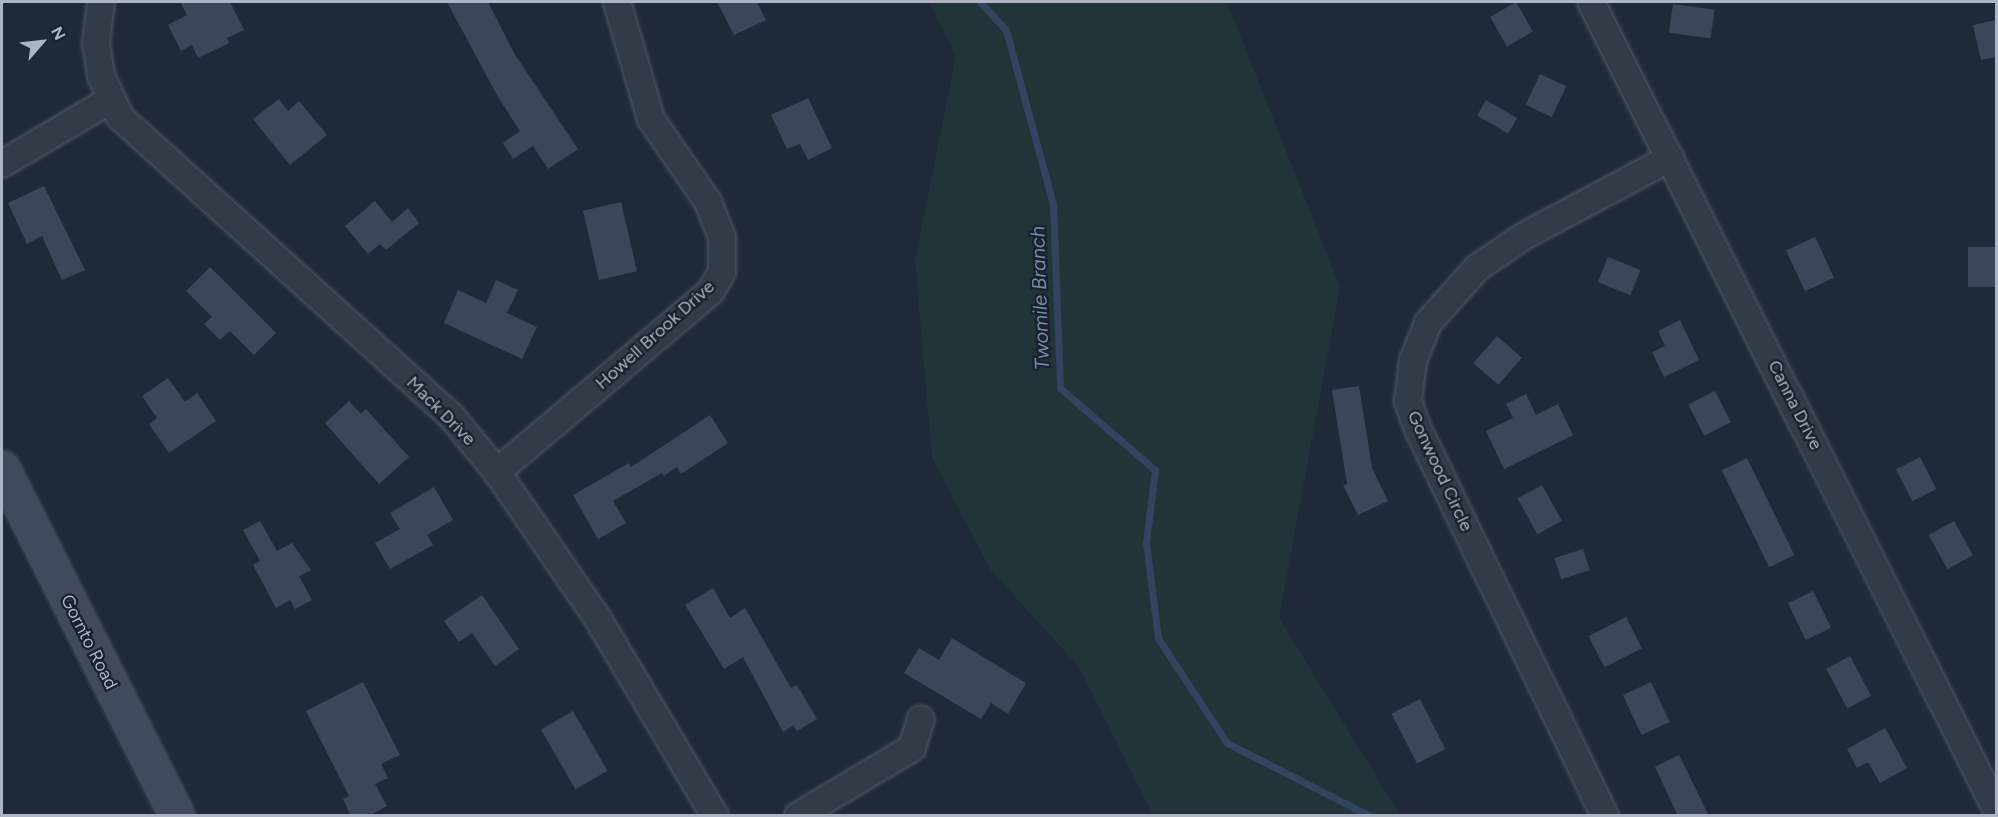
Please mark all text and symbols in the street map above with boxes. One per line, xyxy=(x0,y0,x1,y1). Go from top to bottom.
north arrow xyxy=(12,12,72,72)
text: N xyxy=(47,23,70,43)
water label: Twomile Branch xyxy=(1025,226,1055,370)
street label: Howell Brook Drive xyxy=(591,276,719,394)
street label: Canna Drive xyxy=(1763,357,1827,453)
street label: Mack Drive xyxy=(402,372,480,450)
street label: Gonwood Circle xyxy=(1403,407,1477,535)
street label: Gornto Road xyxy=(56,591,122,693)

